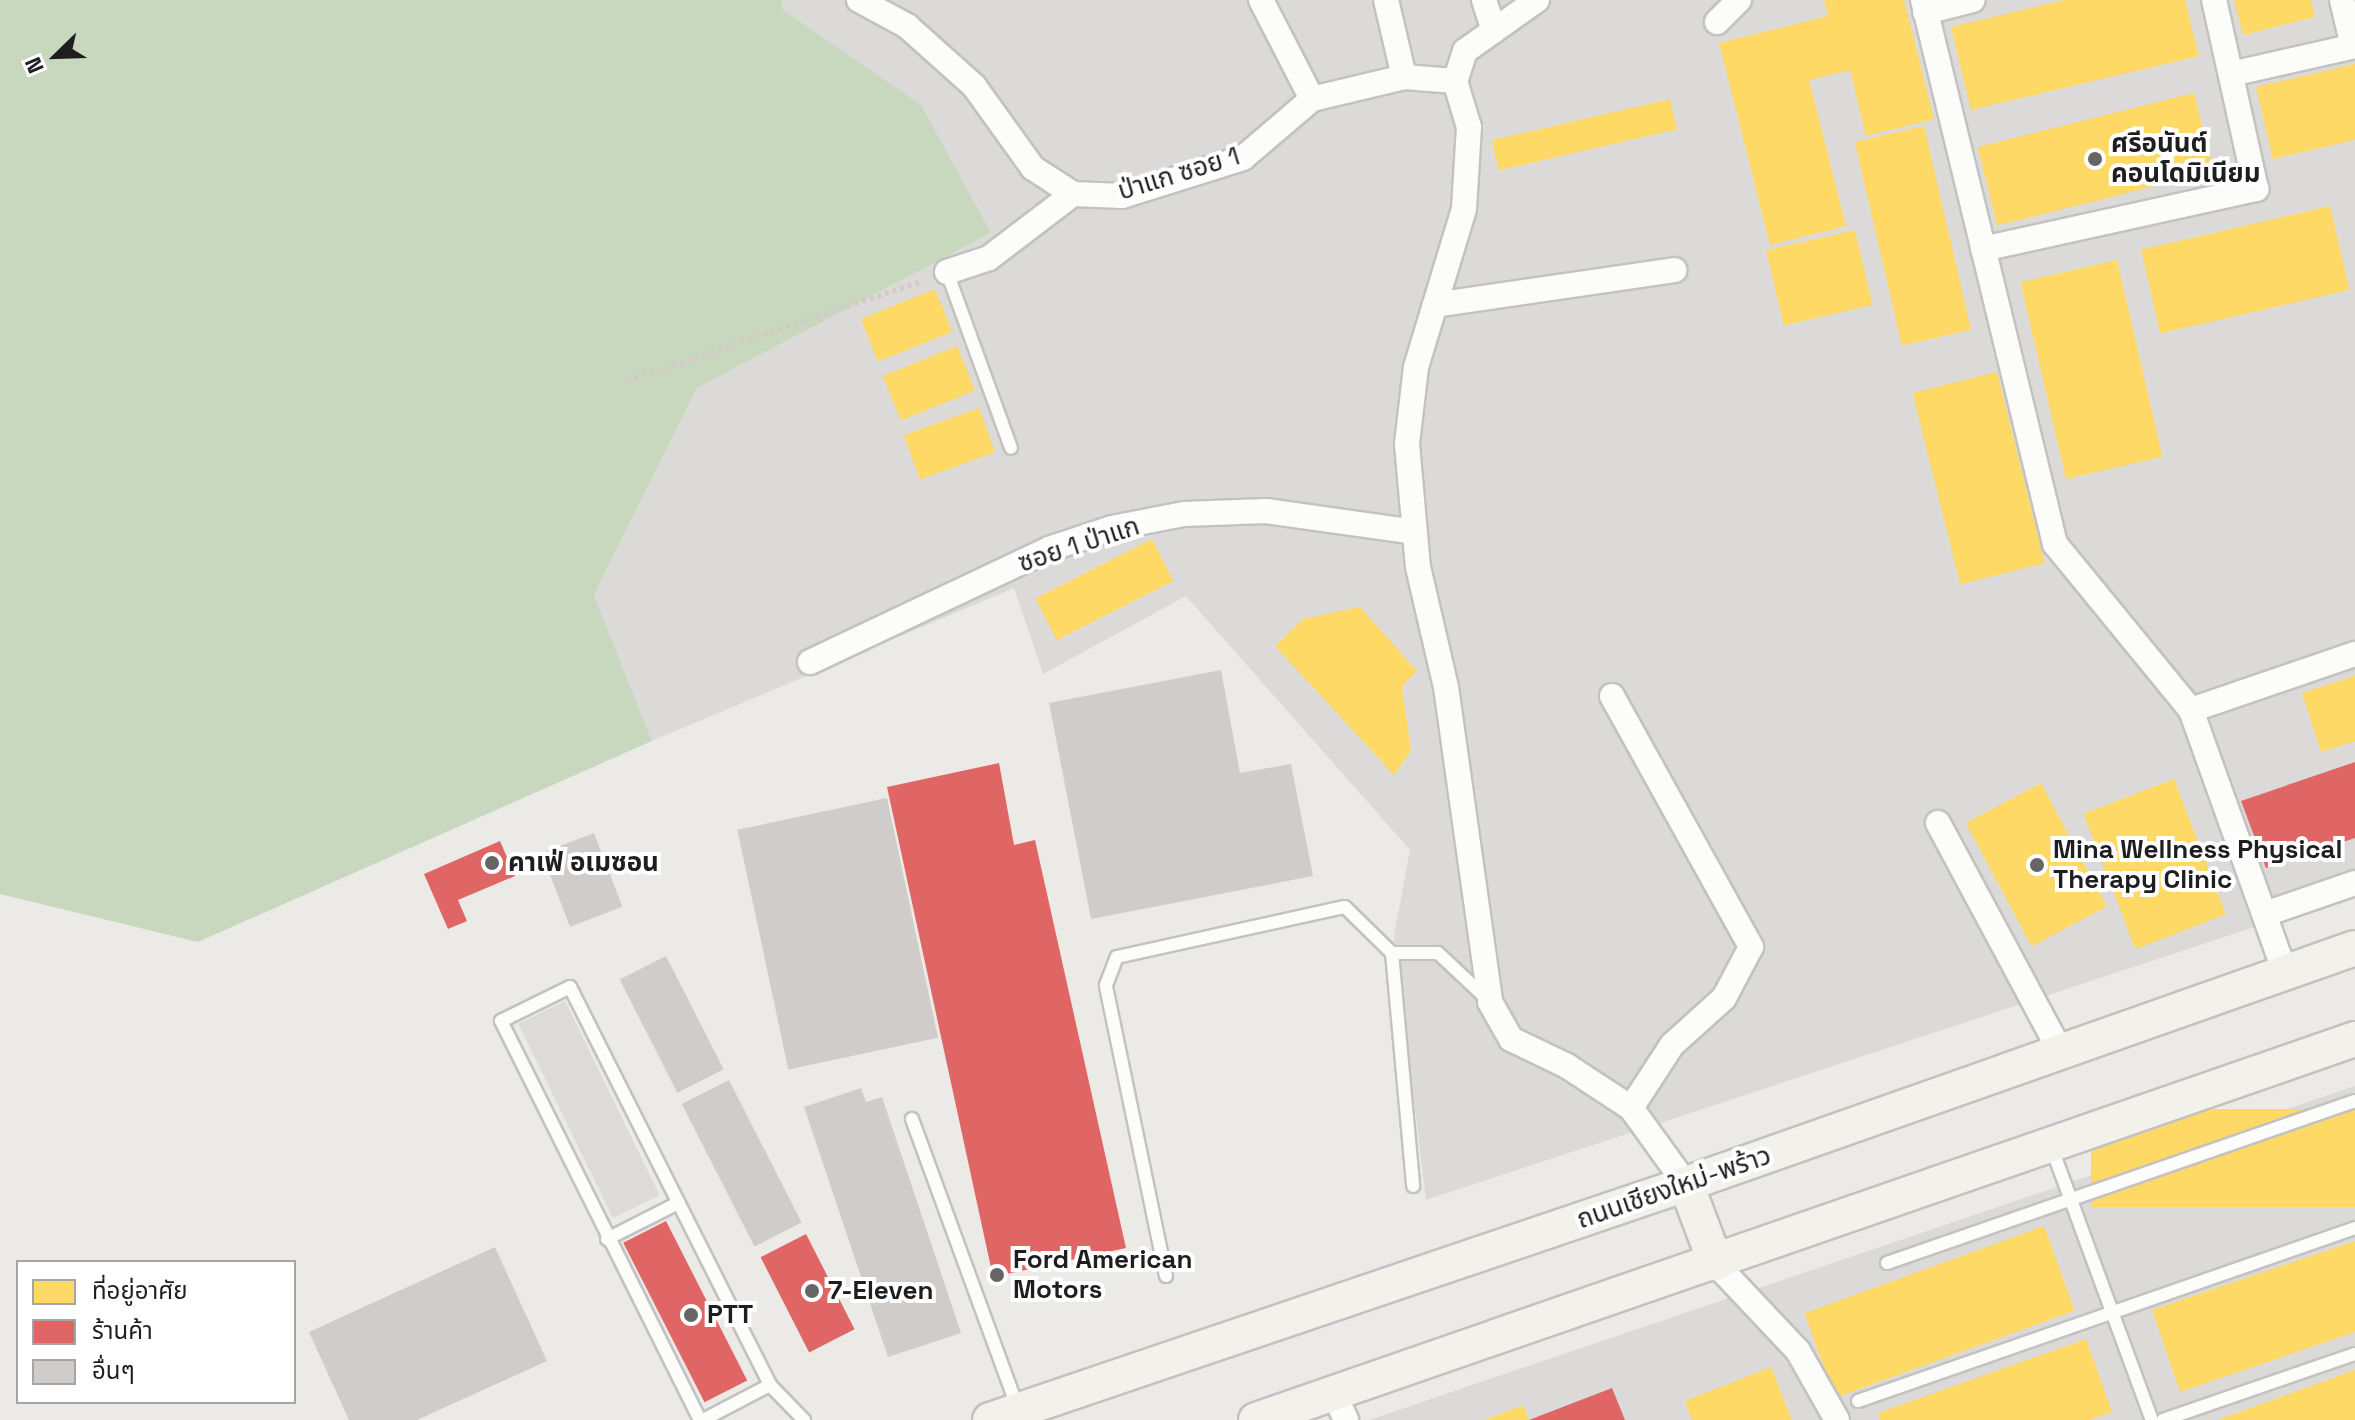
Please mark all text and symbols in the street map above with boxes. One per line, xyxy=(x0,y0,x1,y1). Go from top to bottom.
north arrow xyxy=(16,16,96,96)
text: N xyxy=(18,53,50,78)
place label: ศรีอนันต์ คอนโดมิเนียม xyxy=(2111,128,2261,190)
street label: ป่าแก ซอย 1 xyxy=(1114,141,1244,207)
marker: ศรีอนันต์ คอนโดมิเนียม xyxy=(2086,150,2104,168)
street label: ซอย 1 ป่าแก xyxy=(1014,511,1144,579)
place label: Mina Wellness Physical Therapy Clinic xyxy=(2053,834,2343,896)
place label: คาเฟ่ อเมซอน xyxy=(508,847,659,879)
marker: คาเฟ่ อเมซอน xyxy=(483,854,501,872)
marker: Mina Wellness Physical Therapy Clinic xyxy=(2028,856,2046,874)
street label: ถนนเชียงใหม่-พร้าว xyxy=(1573,1140,1775,1236)
place label: Ford American Motors xyxy=(1013,1244,1193,1306)
legend xyxy=(16,1260,296,1404)
marker: Ford American Motors xyxy=(988,1266,1006,1284)
text: ที่อยู่อาศัย xyxy=(92,1275,188,1306)
place label: 7-Eleven xyxy=(828,1275,933,1307)
marker: 7-Eleven xyxy=(803,1282,821,1300)
place label: PTT xyxy=(707,1299,753,1331)
marker: PTT xyxy=(682,1306,700,1324)
text: ร้านค้า xyxy=(92,1315,153,1346)
text: อื่นๆ xyxy=(92,1355,135,1386)

